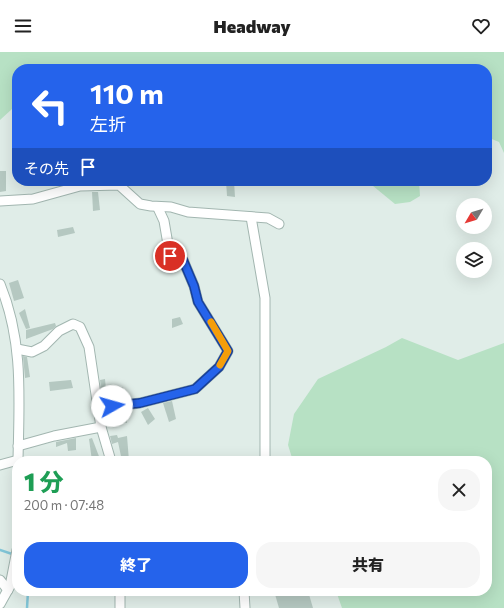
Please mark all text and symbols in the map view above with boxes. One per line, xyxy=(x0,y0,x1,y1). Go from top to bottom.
icon: menu xyxy=(12,15,34,37)
text: Headway xyxy=(213,15,291,37)
icon: heart xyxy=(470,15,492,37)
text: 110 m xyxy=(90,76,164,110)
icon: left xyxy=(24,80,76,132)
text: 左折 xyxy=(90,113,126,135)
icon: arrive xyxy=(77,156,99,178)
text: その先 xyxy=(24,159,69,177)
north arrow xyxy=(456,198,492,234)
map controls xyxy=(456,198,492,278)
pin xyxy=(153,239,187,273)
button: layers xyxy=(456,242,492,278)
icon: arrive xyxy=(159,245,181,267)
position arrow xyxy=(91,385,133,427)
text: 1 分 xyxy=(24,467,64,496)
button: close xyxy=(438,469,480,511)
text: 200 m · 07:48 xyxy=(24,497,104,513)
button: 終了 xyxy=(24,542,248,588)
button: 共有 xyxy=(256,542,480,588)

